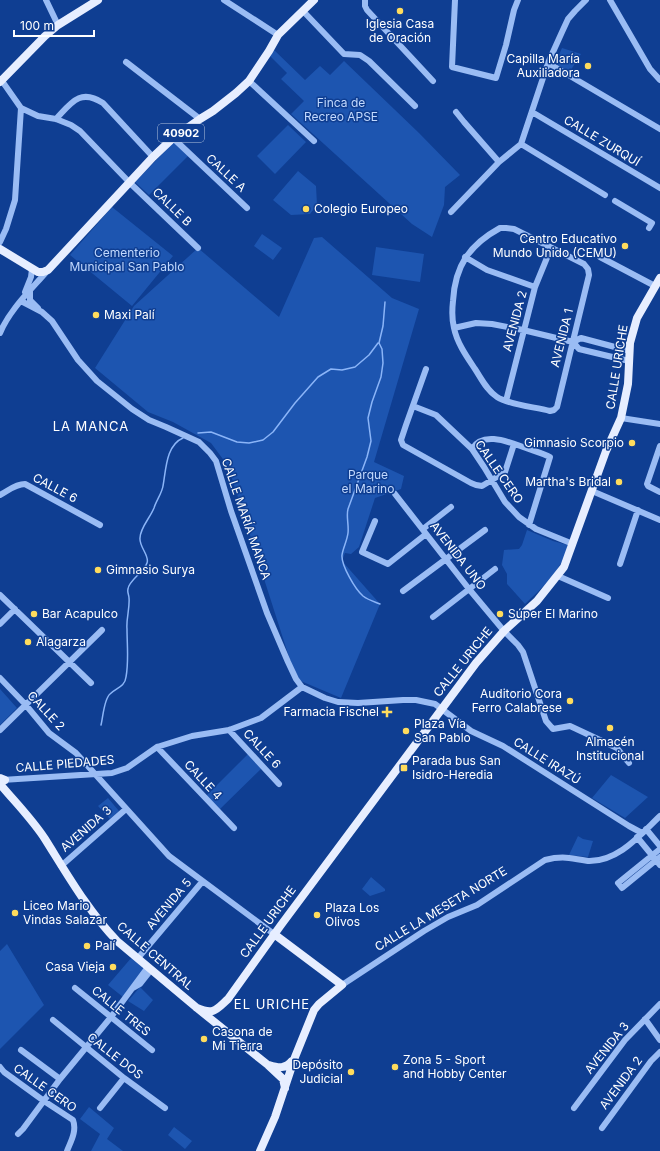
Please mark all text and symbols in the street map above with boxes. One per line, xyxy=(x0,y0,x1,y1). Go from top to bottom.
marker: Iglesia Casa de Oración xyxy=(395,6,405,16)
scale bar xyxy=(14,12,94,38)
place label: Iglesia Casa de Oración xyxy=(366,16,434,45)
text: 100 m xyxy=(20,18,54,33)
place label: Capilla María Auxiliadora xyxy=(506,51,580,80)
marker: Capilla María Auxiliadora xyxy=(583,61,593,71)
park label: Finca de Recreo APSE xyxy=(304,95,378,124)
street label: CALLE ZURQUÍ xyxy=(561,112,644,170)
road number: 40902 xyxy=(158,124,204,142)
street label: CALLE A xyxy=(203,150,249,195)
street label: CALLE B xyxy=(150,184,195,229)
place label: Colegio Europeo xyxy=(314,201,408,216)
marker: Colegio Europeo xyxy=(301,204,311,214)
place label: Centro Educativo Mundo Unido (CEMU) xyxy=(493,231,617,260)
marker: Centro Educativo Mundo Unido (CEMU) xyxy=(620,241,630,251)
park label: Cementerio Municipal San Pablo xyxy=(70,245,184,274)
street label: AVENIDA 2 xyxy=(499,289,530,353)
place label: Maxi Palí xyxy=(104,307,155,322)
street label: AVENIDA 1 xyxy=(547,307,576,369)
marker: Maxi Palí xyxy=(91,310,101,320)
street label: CALLE URICHE xyxy=(602,323,631,410)
district label: LA MANCA xyxy=(53,418,129,434)
place label: Gimnasio Scorpio xyxy=(524,435,624,450)
street label: CALLE CERO xyxy=(472,437,527,506)
marker: Gimnasio Scorpio xyxy=(627,438,637,448)
street label: CALLE MARÍA MANCA xyxy=(219,456,274,582)
park label: Parque el Marino xyxy=(342,467,394,496)
street label: CALLE 6 xyxy=(30,470,80,506)
place label: Martha's Bridal xyxy=(525,474,611,489)
marker: Martha's Bridal xyxy=(614,477,624,487)
street label: AVENIDA UNO xyxy=(427,519,490,593)
place label: Gimnasio Surya xyxy=(106,562,195,577)
marker: Gimnasio Surya xyxy=(93,565,103,575)
place label: Bar Acapulco xyxy=(42,606,118,621)
place label: Súper El Marino xyxy=(508,606,598,621)
marker: Bar Acapulco xyxy=(29,609,39,619)
marker: Súper El Marino xyxy=(495,609,505,619)
street label: CALLE URICHE xyxy=(430,624,495,700)
place label: Alagarza xyxy=(36,634,86,649)
marker: Alagarza xyxy=(23,637,33,647)
place label: Auditorio Cora Ferro Calabrese xyxy=(472,686,562,715)
street label: CALLE 2 xyxy=(24,688,68,733)
marker: Auditorio Cora Ferro Calabrese xyxy=(565,696,575,706)
place label: Farmacia Fischel xyxy=(283,704,379,719)
marker: Farmacia Fischel xyxy=(382,707,392,717)
place label: Plaza Vía San Pablo xyxy=(414,716,471,745)
marker: Almacén Institucional xyxy=(605,723,615,733)
street label: CALLE 6 xyxy=(240,726,284,771)
marker: Plaza Vía San Pablo xyxy=(401,726,411,736)
street label: CALLE IRAZÚ xyxy=(511,734,584,787)
place label: Almacén Institucional xyxy=(576,734,644,763)
street label: CALLE PIEDADES xyxy=(15,752,115,775)
place label: Parada bus San Isidro-Heredia xyxy=(412,753,501,782)
street label: CALLE 4 xyxy=(181,757,226,803)
marker: Parada bus San Isidro-Heredia xyxy=(399,763,409,773)
street label: AVENIDA 3 xyxy=(57,802,114,855)
street label: CALLE LA MESETA NORTE xyxy=(372,863,510,954)
street label: AVENIDA 5 xyxy=(143,875,194,932)
street label: CALLE URICHE xyxy=(236,883,299,961)
place label: Liceo Mario Vindas Salazar xyxy=(23,898,108,927)
place label: Plaza Los Olivos xyxy=(325,900,379,929)
marker: Liceo Mario Vindas Salazar xyxy=(10,908,20,918)
marker: Plaza Los Olivos xyxy=(312,910,322,920)
street label: CALLE CENTRAL xyxy=(114,918,197,993)
place label: Palí xyxy=(95,938,115,953)
marker: Palí xyxy=(82,941,92,951)
place label: Casa Vieja xyxy=(45,959,105,974)
marker: Casa Vieja xyxy=(108,962,118,972)
street label: CALLE TRES xyxy=(89,982,154,1039)
district label: EL URICHE xyxy=(234,996,310,1012)
street label: AVENIDA 3 xyxy=(581,1019,632,1077)
place label: Casona de Mi Tierra xyxy=(212,1024,273,1053)
street label: CALLE DOS xyxy=(84,1029,146,1082)
marker: Casona de Mi Tierra xyxy=(199,1034,209,1044)
place label: Zona 5 - Sport and Hobby Center xyxy=(403,1052,507,1081)
street label: AVENIDA 2 xyxy=(596,1053,645,1112)
place label: Depósito Judicial xyxy=(293,1057,343,1086)
street label: CALLE CERO xyxy=(11,1060,80,1115)
marker: Zona 5 - Sport and Hobby Center xyxy=(390,1062,400,1072)
marker: Depósito Judicial xyxy=(346,1067,356,1077)

